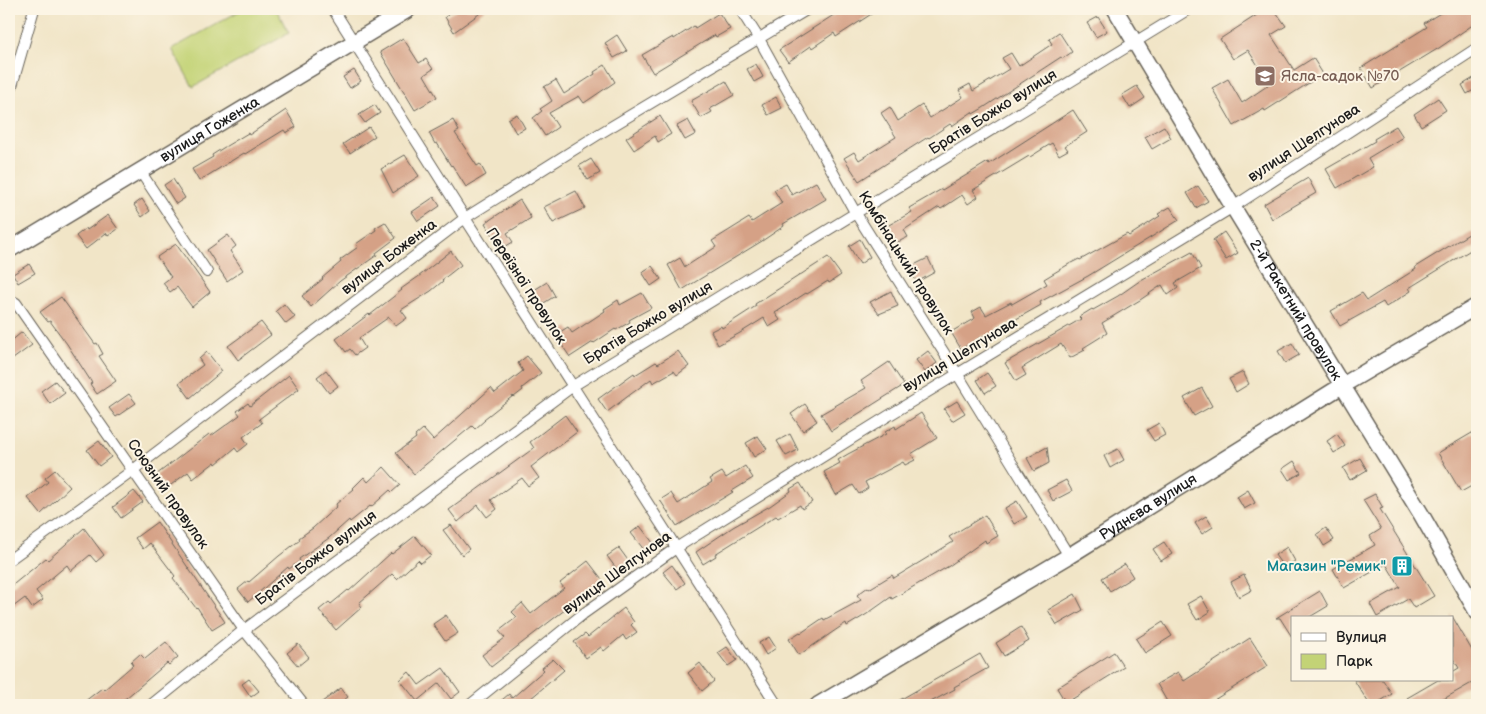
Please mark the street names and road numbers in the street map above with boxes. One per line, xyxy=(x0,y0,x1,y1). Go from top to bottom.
street label: Братів Божко вулиця xyxy=(926,65,1060,159)
street label: вулиця Гоженка xyxy=(156,92,263,166)
street label: вулиця Шелгунова xyxy=(1244,100,1364,186)
street label: Комбінацький провулок xyxy=(854,188,958,338)
street label: вулиця Боженка xyxy=(337,215,441,299)
street label: Переїзної провулок xyxy=(481,224,571,348)
street label: 2-й Ракетний провулок xyxy=(1245,236,1346,384)
street label: Братів Божко вулиця xyxy=(580,277,716,369)
street label: вулиця Шелгунова xyxy=(899,313,1021,397)
street label: Союзний провулок xyxy=(123,435,213,553)
street label: Руднєва вулиця xyxy=(1096,469,1200,544)
street label: Братів Божко вулиця xyxy=(252,506,380,610)
street label: вулиця Шелгунова xyxy=(559,527,675,619)

